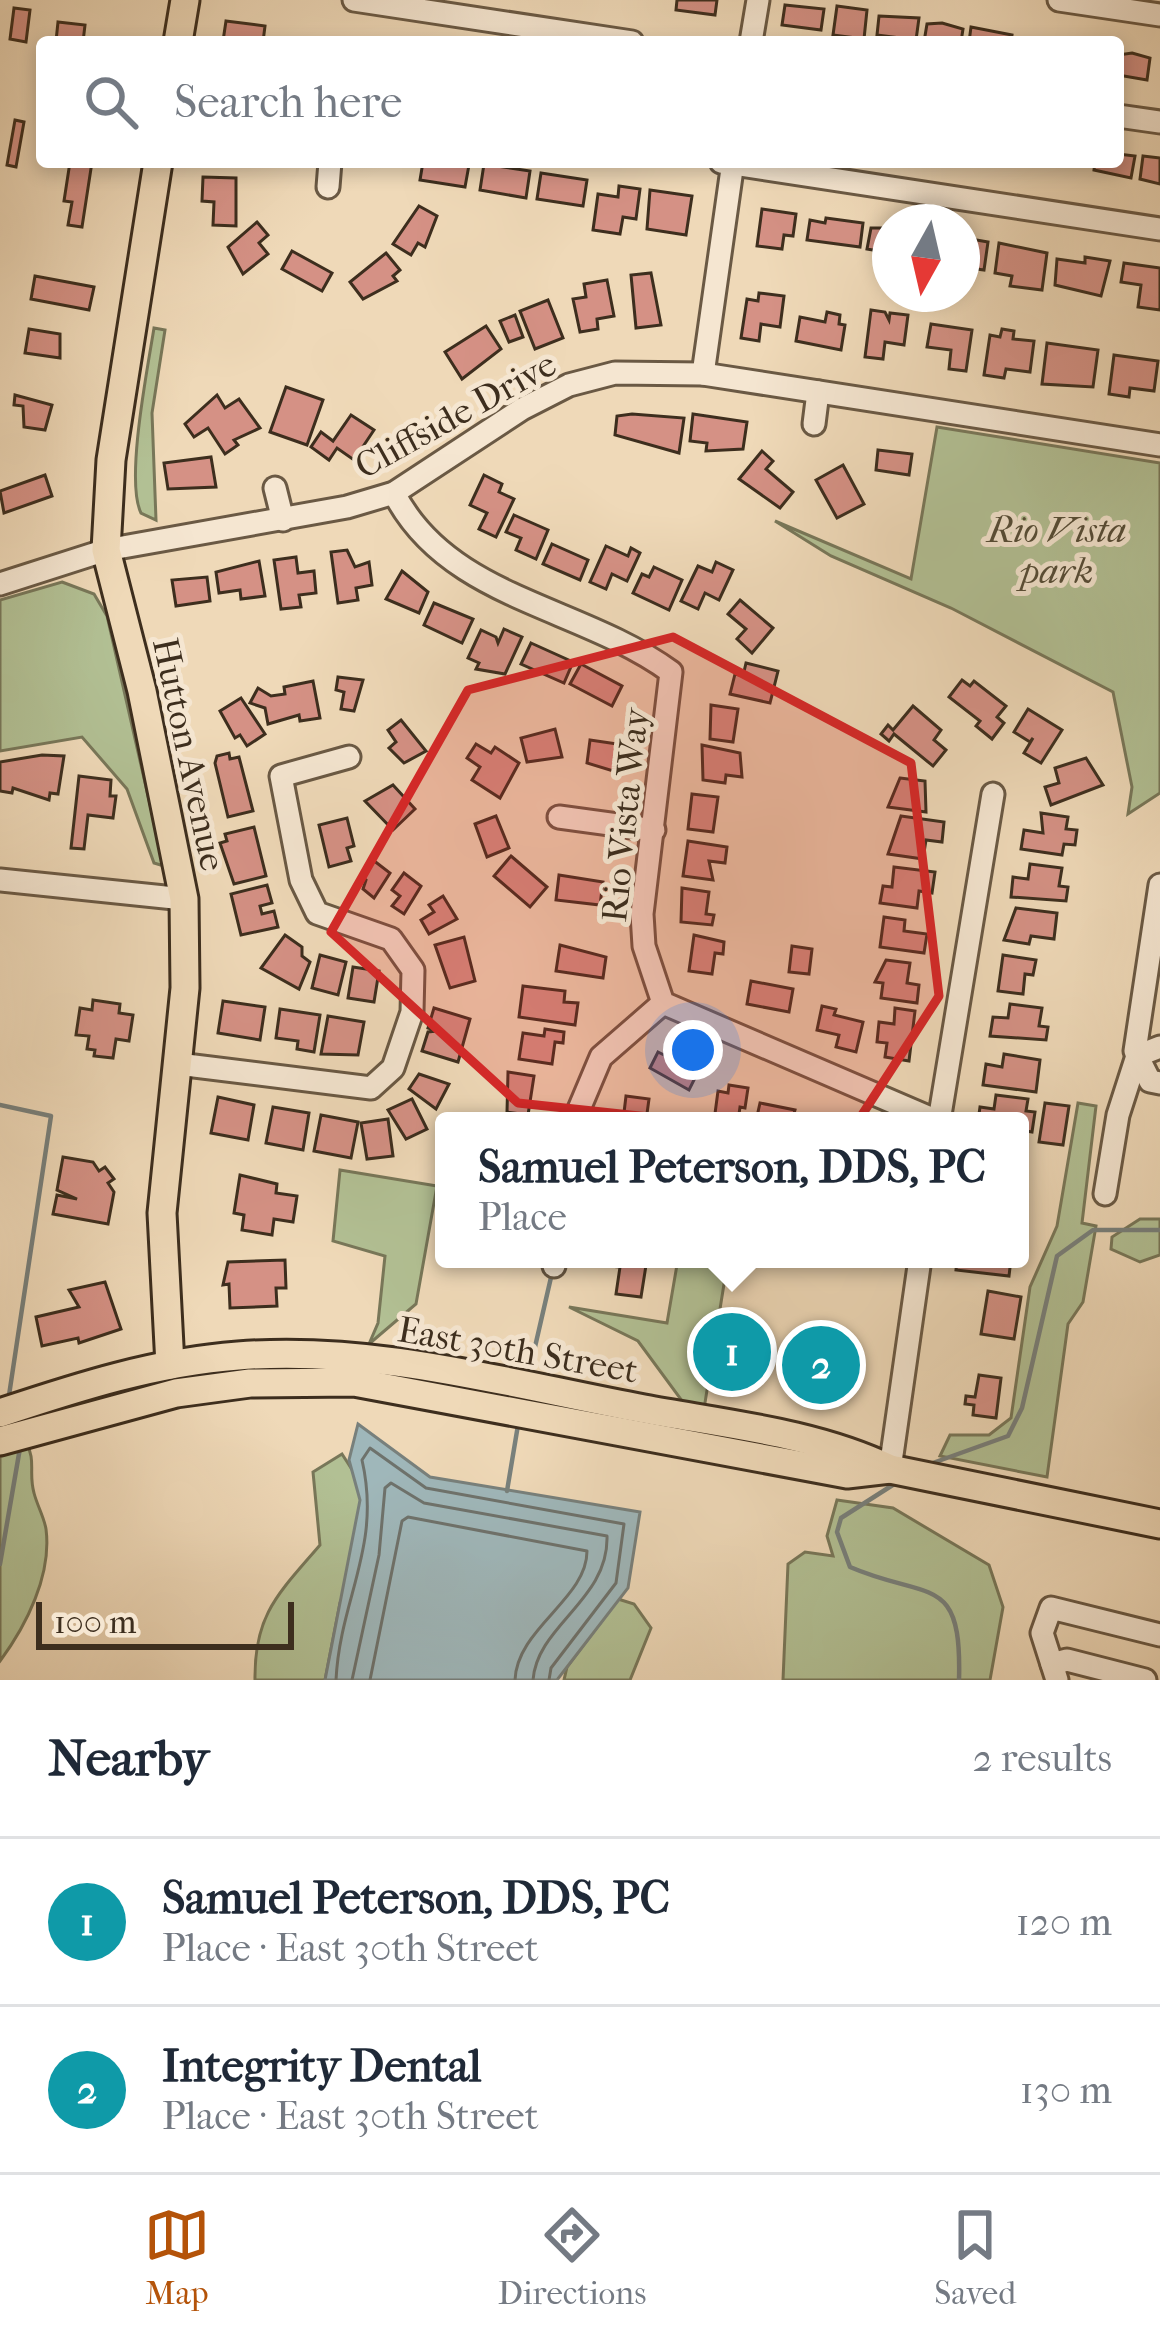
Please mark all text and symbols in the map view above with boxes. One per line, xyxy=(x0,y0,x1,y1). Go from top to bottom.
search box xyxy=(36,36,1124,168)
icon: search xyxy=(78,69,144,135)
text: Search here xyxy=(174,76,402,129)
north arrow xyxy=(872,204,980,312)
street label: Cliffside Drive xyxy=(348,342,563,487)
park label: Rio Vista park xyxy=(986,509,1126,592)
street label: Hutton Avenue xyxy=(144,634,234,874)
street label: Rio Vista Way xyxy=(593,704,657,924)
your location xyxy=(663,1020,723,1080)
popup xyxy=(435,1112,1029,1268)
text: Samuel Peterson, DDS, PC xyxy=(478,1141,986,1194)
text: Place xyxy=(478,1194,567,1240)
pin: 1 xyxy=(693,1307,771,1397)
street label: East 30th Street xyxy=(395,1308,641,1392)
pin: 2 xyxy=(782,1320,860,1410)
scale bar xyxy=(36,1596,294,1649)
text: 100 m xyxy=(54,1603,137,1642)
text: Nearby xyxy=(48,1728,209,1788)
text: 2 results xyxy=(973,1735,1112,1781)
text: Samuel Peterson, DDS, PC xyxy=(162,1872,670,1925)
text: 1 xyxy=(80,1899,94,1945)
text: 120 m xyxy=(1016,1899,1112,1945)
text: Place · East 30th Street xyxy=(162,1925,539,1971)
text: Integrity Dental xyxy=(162,2040,482,2093)
text: 2 xyxy=(77,2067,97,2113)
text: 130 m xyxy=(1020,2067,1112,2113)
text: Place · East 30th Street xyxy=(162,2093,539,2139)
tab: Map xyxy=(144,2202,210,2313)
tab: Directions xyxy=(498,2202,646,2313)
tab: Saved xyxy=(934,2202,1016,2313)

